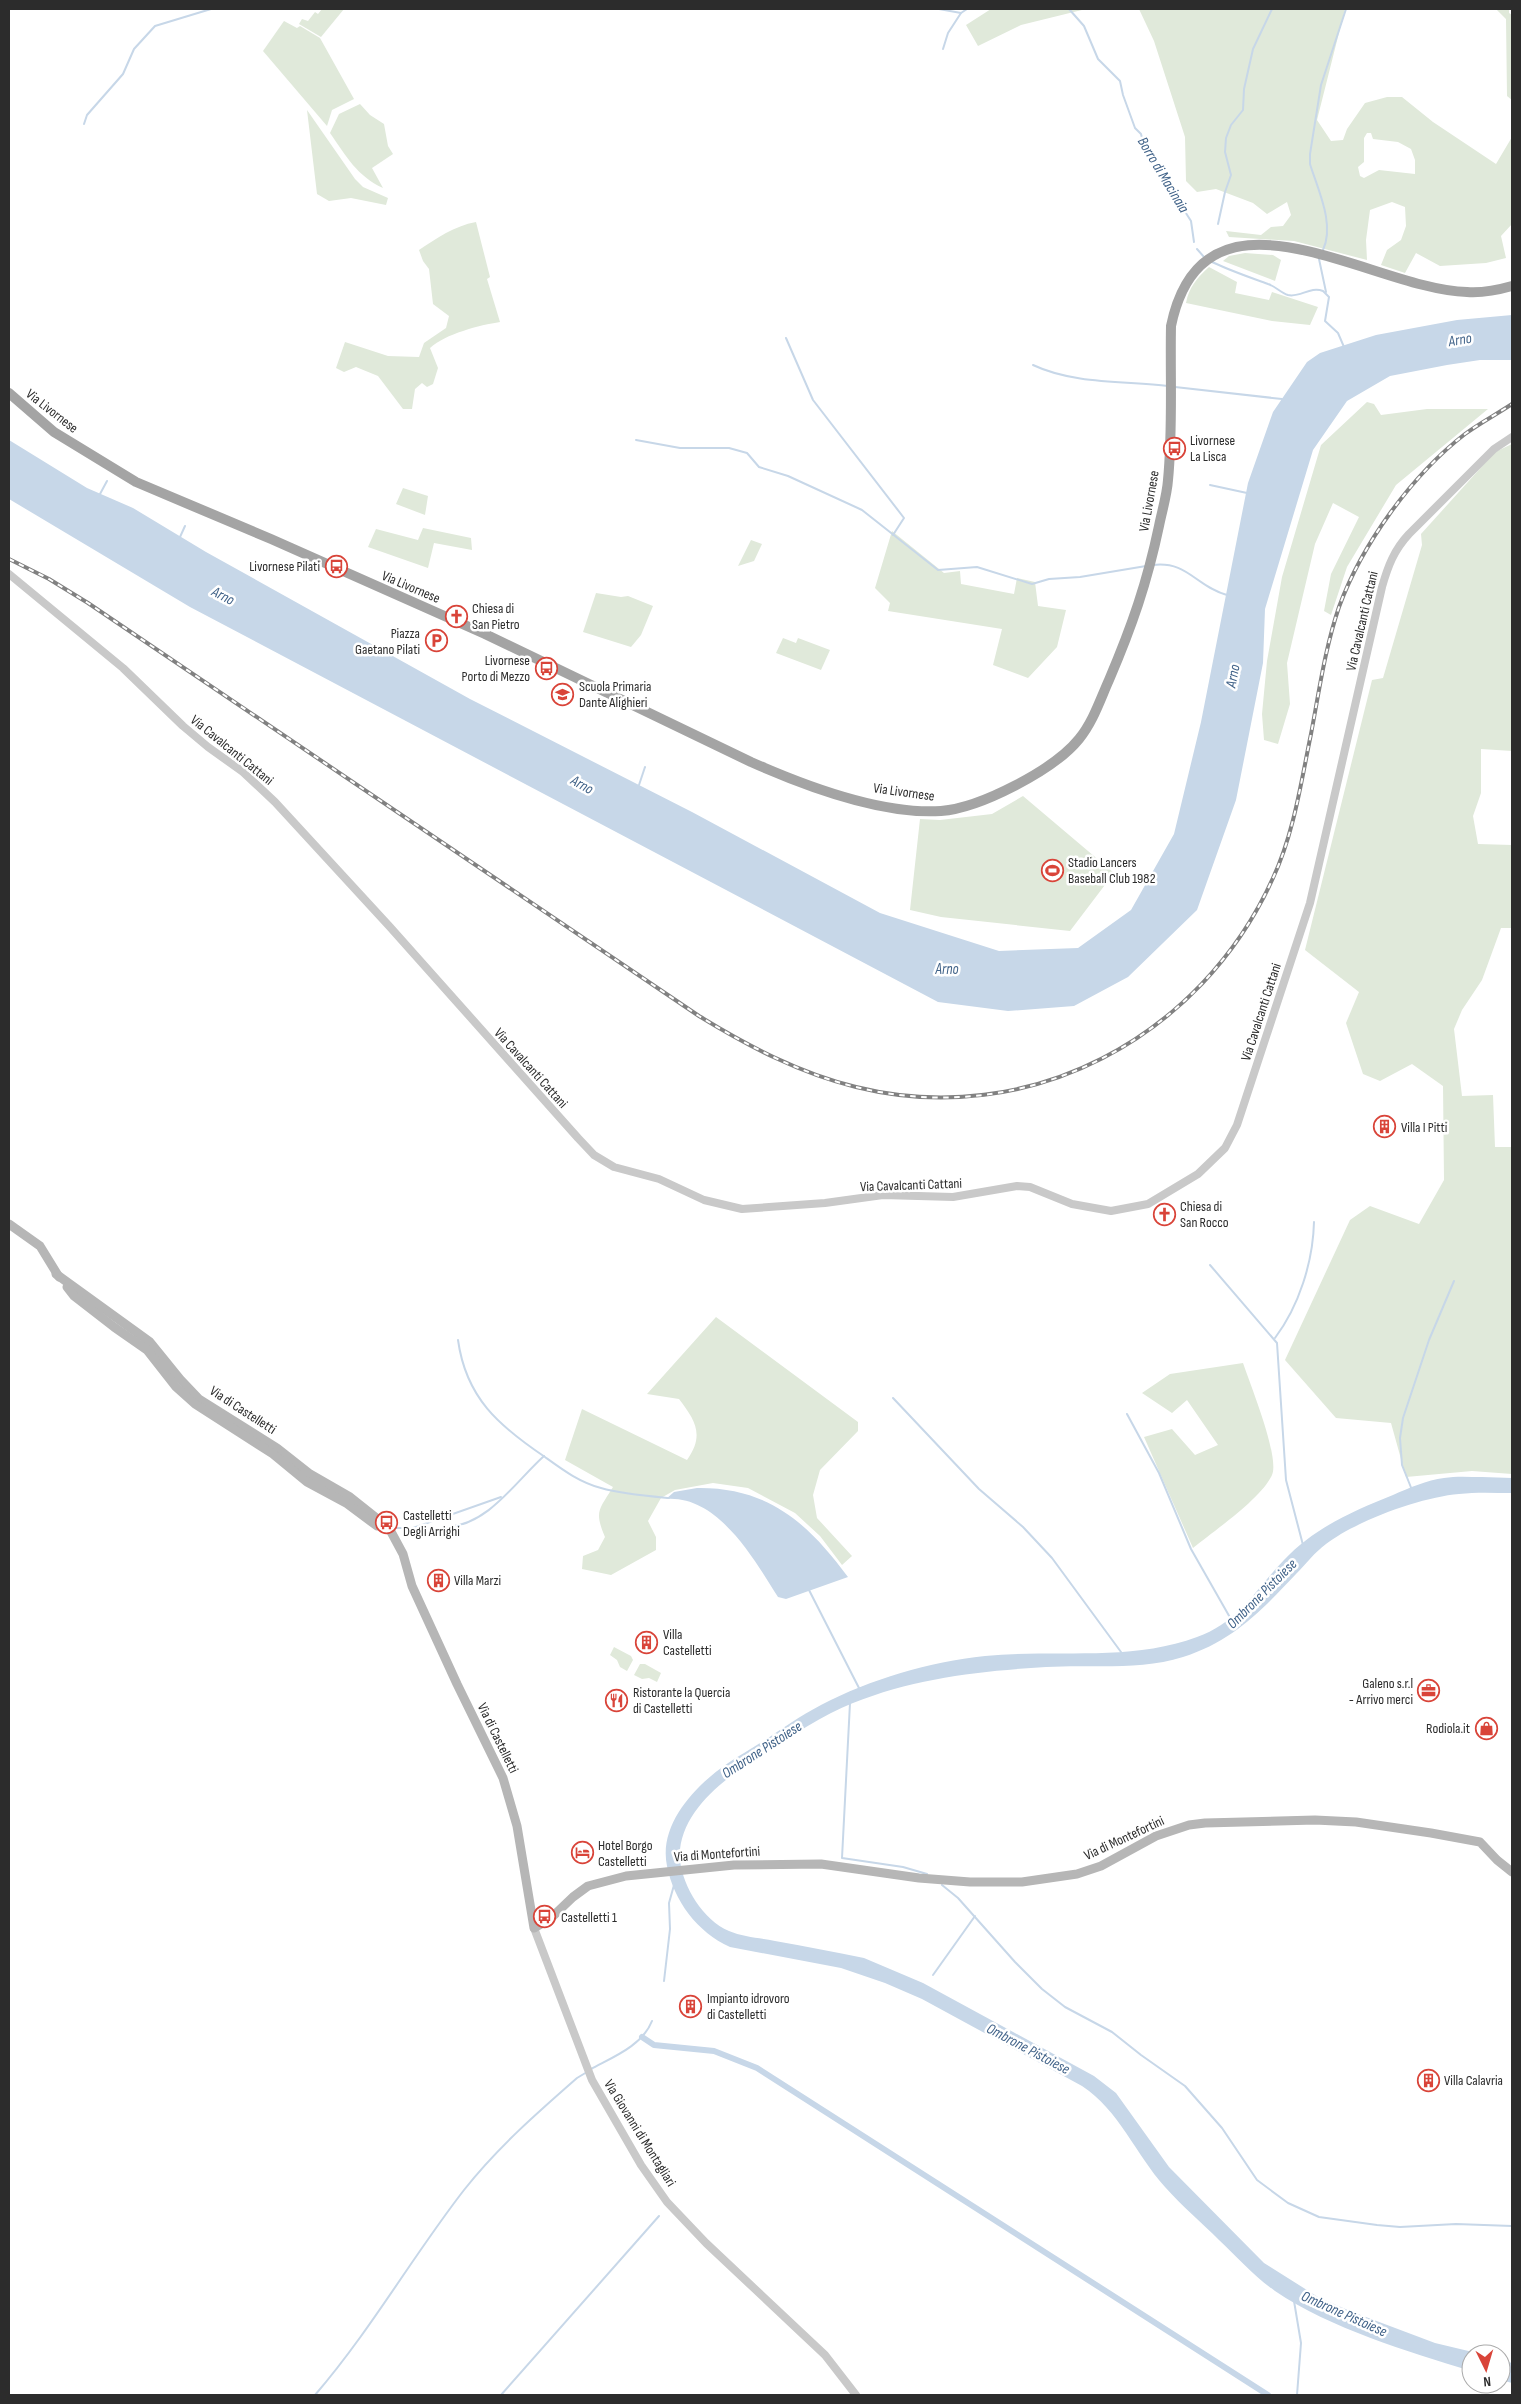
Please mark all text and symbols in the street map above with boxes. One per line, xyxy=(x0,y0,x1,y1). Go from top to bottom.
water label: Borro di Macinaia xyxy=(1133,134,1193,216)
water label: Arno xyxy=(1446,329,1473,351)
street label: Via Livornese xyxy=(22,385,82,437)
place label: Livornese La Lisca xyxy=(1190,432,1235,465)
bus stop icon: Livornese La Lisca xyxy=(1162,436,1186,460)
street label: Via Livornese xyxy=(1135,469,1163,533)
bus stop icon: Livornese Pilati xyxy=(324,554,348,578)
place label: Livornese Pilati xyxy=(249,558,320,575)
street label: Via Livornese xyxy=(379,567,443,607)
street label: Via Cavalcanti Cattani xyxy=(1342,569,1382,673)
water label: Arno xyxy=(207,582,238,610)
place label: Chiesa di San Pietro xyxy=(472,600,520,633)
church icon: Chiesa di San Pietro xyxy=(444,604,468,628)
place label: Piazza Gaetano Pilati xyxy=(355,625,420,658)
parking icon: Piazza Gaetano Pilati xyxy=(424,629,448,653)
place label: Livornese Porto di Mezzo xyxy=(462,652,530,685)
bus stop icon: Livornese Porto di Mezzo xyxy=(534,656,558,680)
water label: Arno xyxy=(1221,663,1245,690)
place label: Scuola Primaria Dante Alighieri xyxy=(579,678,651,711)
school or university icon: Scuola Primaria Dante Alighieri xyxy=(551,682,575,706)
street label: Via Cavalcanti Cattani xyxy=(187,711,277,789)
water label: Arno xyxy=(566,771,597,799)
street label: Via Livornese xyxy=(872,779,936,805)
place label: Stadio Lancers Baseball Club 1982 xyxy=(1068,854,1156,887)
sports icon: Stadio Lancers Baseball Club 1982 xyxy=(1040,858,1064,882)
water label: Arno xyxy=(934,960,959,979)
street label: Via Cavalcanti Cattani xyxy=(1237,961,1285,1063)
street label: Via Cavalcanti Cattani xyxy=(491,1024,571,1112)
building icon: Villa I Pitti xyxy=(1373,1115,1397,1139)
place label: Villa I Pitti xyxy=(1401,1119,1447,1136)
street label: Via Cavalcanti Cattani xyxy=(860,1175,962,1195)
place label: Chiesa di San Rocco xyxy=(1180,1198,1229,1231)
church icon: Chiesa di San Rocco xyxy=(1152,1202,1176,1226)
street label: Via di Castelletti xyxy=(207,1382,279,1438)
place label: Castelletti Degli Arrighi xyxy=(403,1507,460,1540)
bus stop icon: Castelletti Degli Arrighi xyxy=(375,1511,399,1535)
water label: Ombrone Pistoiese xyxy=(1223,1555,1301,1633)
building icon: Villa Marzi xyxy=(426,1568,450,1592)
place label: Villa Marzi xyxy=(454,1572,501,1589)
place label: Villa Castelletti xyxy=(663,1626,712,1659)
building icon: Villa Castelletti xyxy=(635,1630,659,1654)
place label: Galeno s.r.l - Arrivo merci xyxy=(1349,1675,1413,1708)
office icon: Galeno s.r.l - Arrivo merci xyxy=(1417,1679,1441,1703)
place label: Ristorante la Quercia di Castelletti xyxy=(633,1684,730,1717)
restaurant icon: Ristorante la Quercia di Castelletti xyxy=(605,1688,629,1712)
street label: Via di Castelletti xyxy=(474,1700,522,1776)
shop icon: Rodiola.it xyxy=(1474,1716,1498,1740)
water label: Ombrone Pistoiese xyxy=(718,1717,806,1783)
place label: Rodiola.it xyxy=(1426,1720,1470,1737)
street label: Via di Montefortini xyxy=(1081,1812,1167,1864)
place label: Hotel Borgo Castelletti xyxy=(598,1837,653,1870)
hotel icon: Hotel Borgo Castelletti xyxy=(570,1841,594,1865)
street label: Via di Montefortini xyxy=(673,1843,761,1865)
bus stop icon: Castelletti 1 xyxy=(533,1905,557,1929)
place label: Castelletti 1 xyxy=(561,1909,617,1926)
place label: Impianto idrovoro di Castelletti xyxy=(707,1990,790,2023)
building icon: Impianto idrovoro di Castelletti xyxy=(679,1994,703,2018)
water label: Ombrone Pistoiese xyxy=(983,2019,1073,2079)
building icon: Villa Calavria xyxy=(1416,2068,1440,2092)
place label: Villa Calavria xyxy=(1444,2072,1503,2089)
street label: Via Giovanni di Montagliari xyxy=(600,2076,680,2190)
water label: Ombrone Pistoiese xyxy=(1298,2287,1390,2341)
north arrow xyxy=(1461,2344,1511,2394)
text: N xyxy=(1483,2373,1492,2390)

